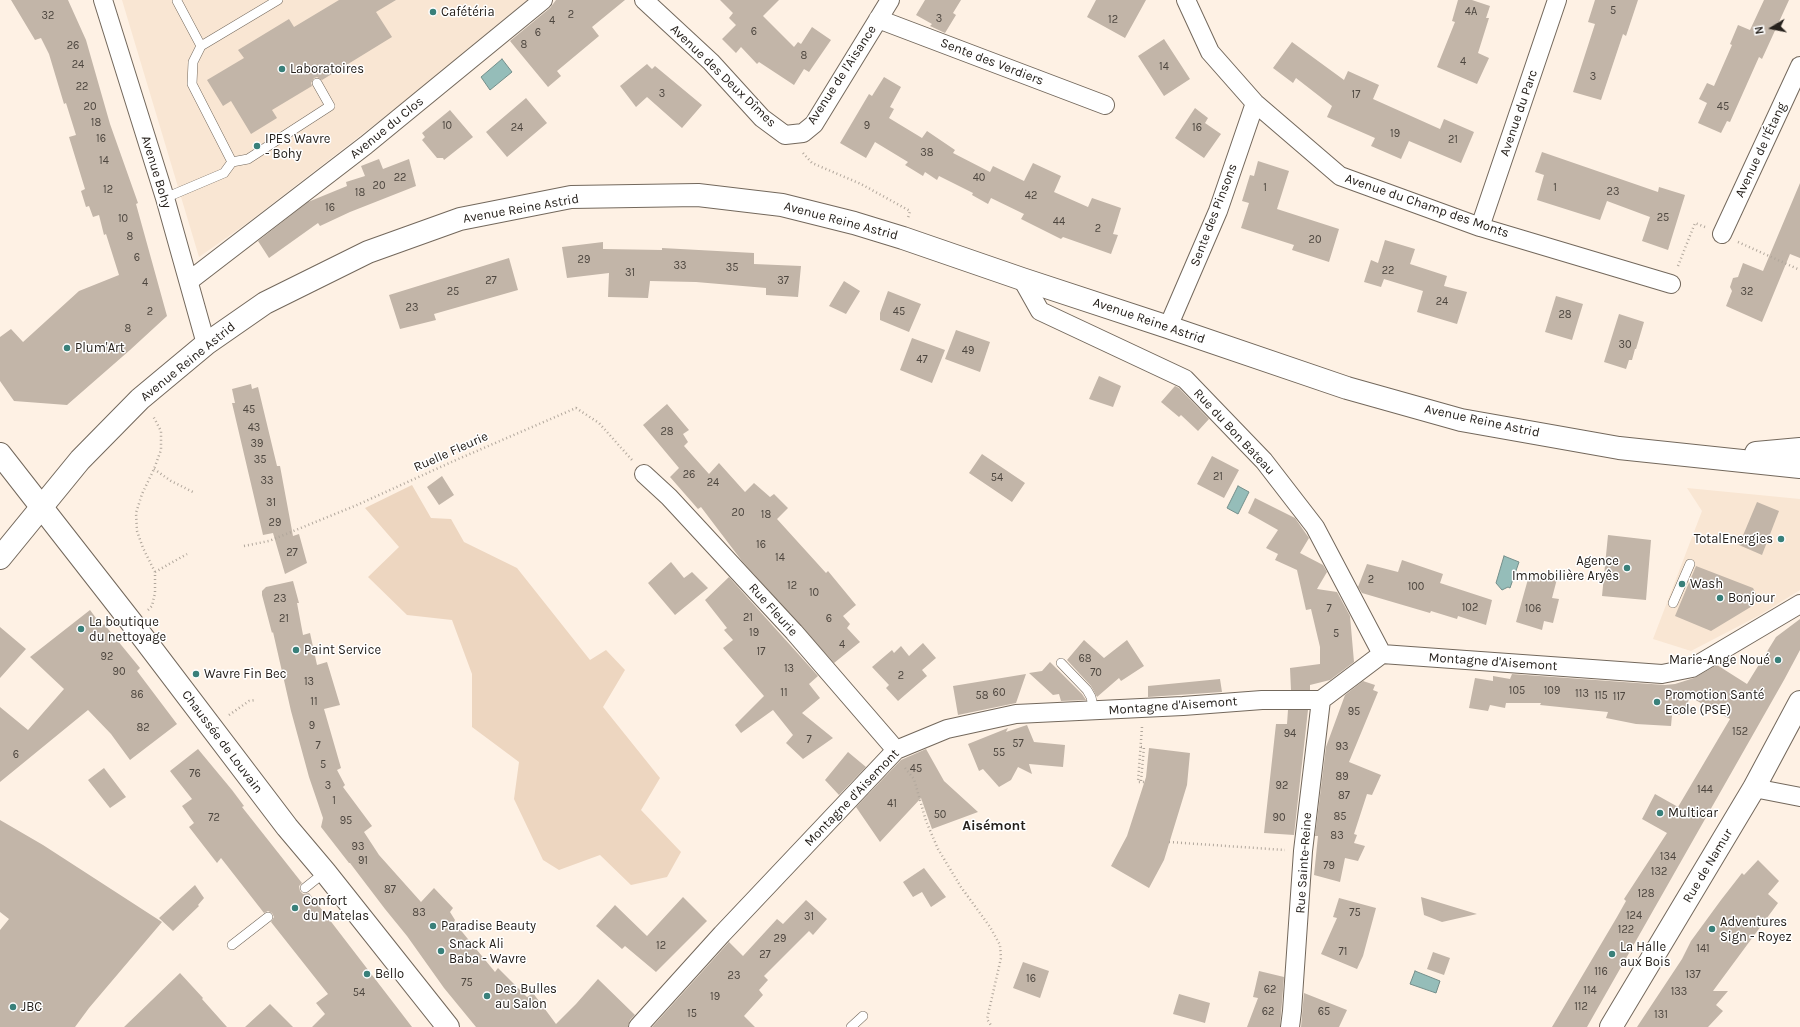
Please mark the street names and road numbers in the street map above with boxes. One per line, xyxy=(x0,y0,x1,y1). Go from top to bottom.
street label: Avenue des Deux Dîmes xyxy=(667,21,779,131)
street label: Avenue de l'Aisance xyxy=(804,22,880,128)
street label: Sente des Verdiers xyxy=(938,35,1046,89)
street label: Avenue du Parc xyxy=(1497,68,1541,158)
street label: Avenue du Clos xyxy=(347,94,427,162)
street label: Avenue de l'Étang xyxy=(1732,100,1790,200)
street label: Avenue Bohy xyxy=(138,134,174,210)
street label: Sente des Pinsons xyxy=(1187,161,1241,269)
street label: Avenue du Champ des Monts xyxy=(1343,171,1511,241)
street label: Avenue Reine Astrid xyxy=(462,191,580,227)
street label: Avenue Reine Astrid xyxy=(782,198,900,244)
street label: Avenue Reine Astrid xyxy=(1091,295,1207,347)
street label: Avenue Reine Astrid xyxy=(137,319,239,405)
street label: Rue du Bon Bateau xyxy=(1190,386,1278,478)
street label: Avenue Reine Astrid xyxy=(1423,401,1541,441)
street label: Ruelle Fleurie xyxy=(411,429,491,475)
street label: Rue Fleurie xyxy=(745,580,801,640)
street label: Montagne d'Aisemont xyxy=(1428,650,1558,674)
street label: Chaussée de Louvain xyxy=(178,687,266,797)
street label: Montagne d'Aisemont xyxy=(1108,694,1238,718)
street label: Montagne d'Aisemont xyxy=(801,746,903,850)
street label: Rue Sainte-Reine xyxy=(1293,812,1315,914)
street label: Rue de Namur xyxy=(1680,826,1736,906)

